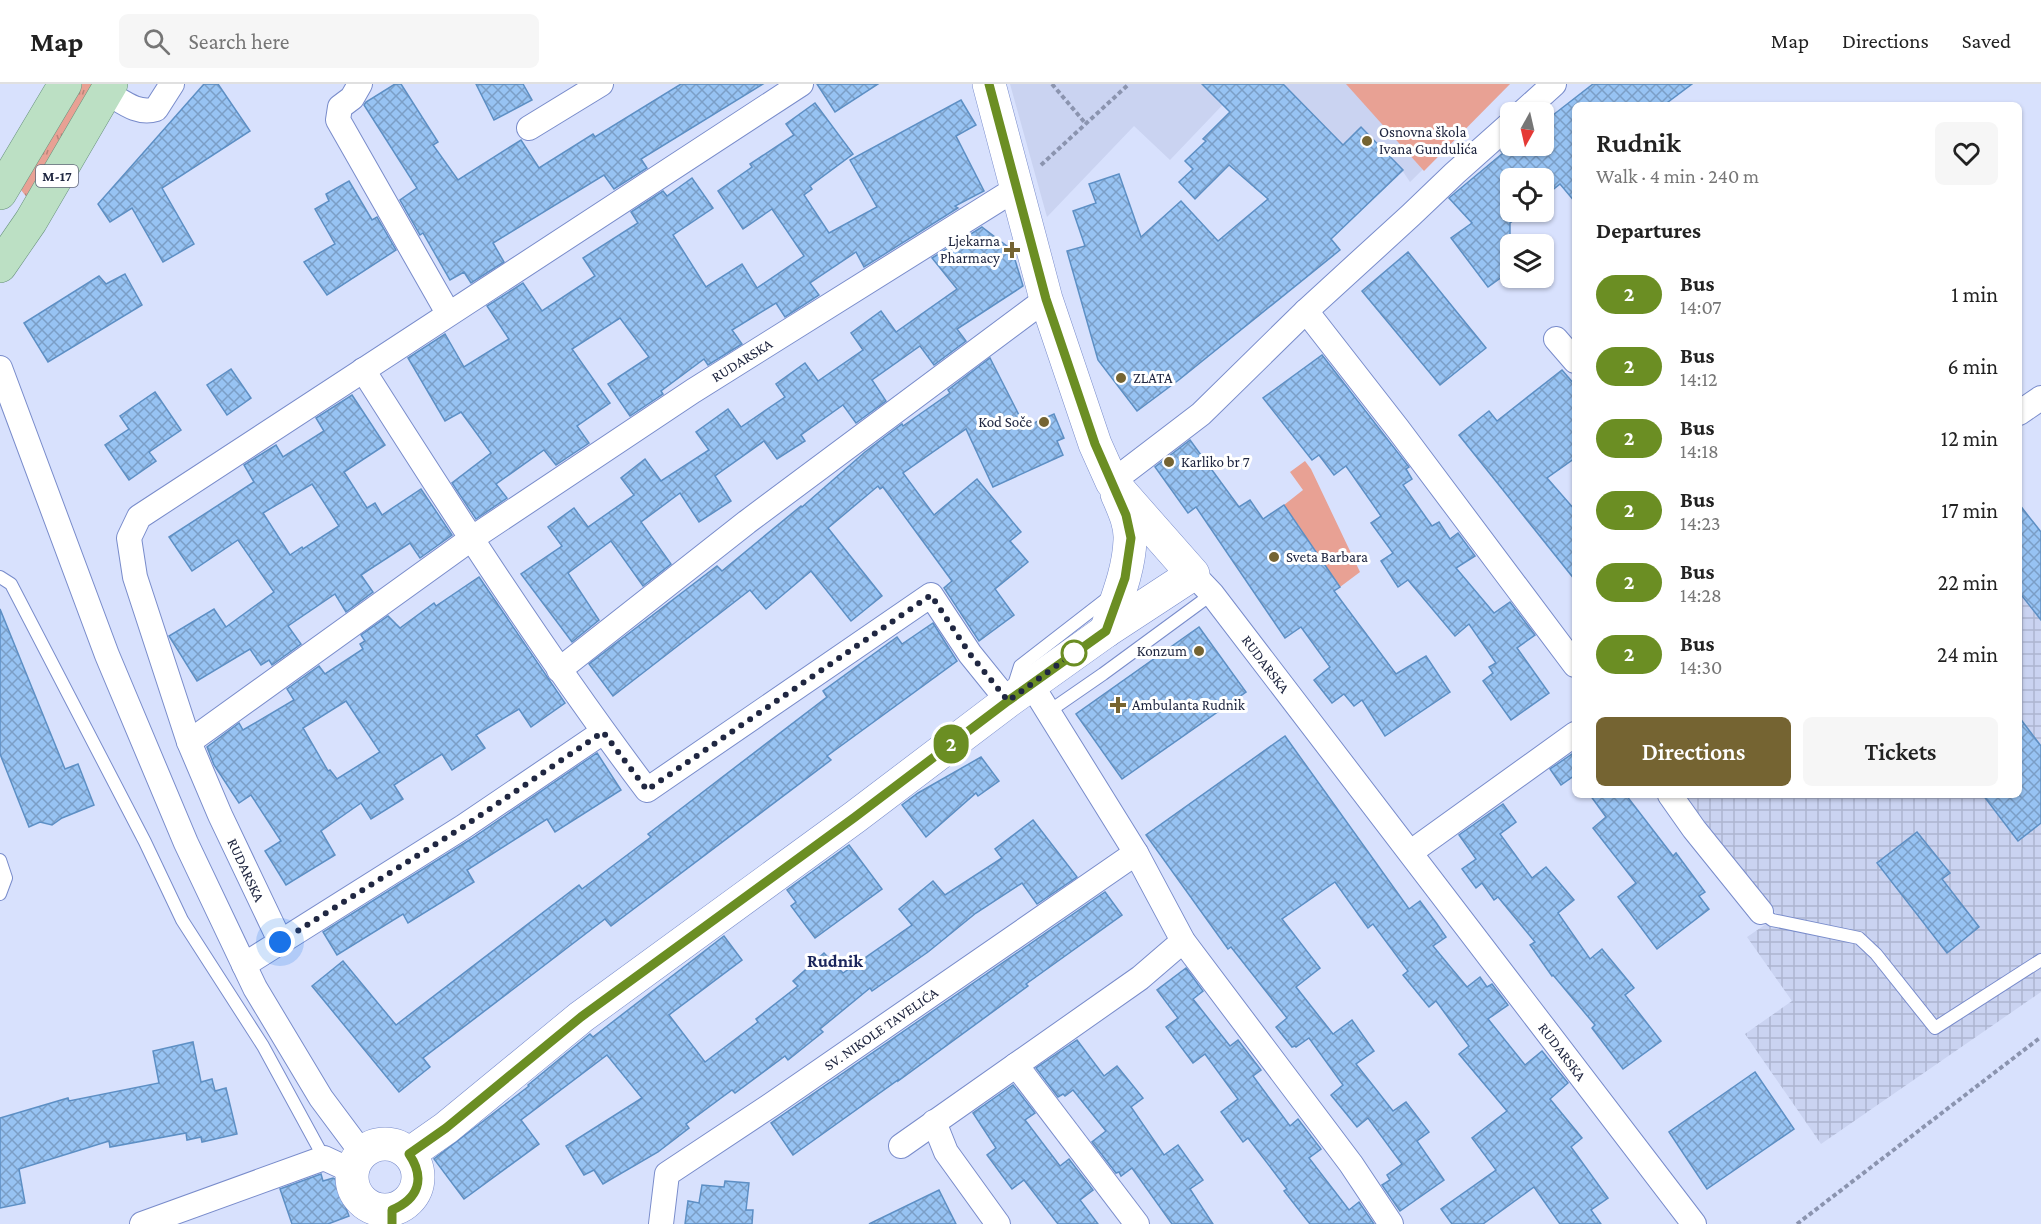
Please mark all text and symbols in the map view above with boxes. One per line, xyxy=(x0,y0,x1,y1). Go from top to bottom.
search box xyxy=(119,14,539,68)
icon: search xyxy=(140,25,173,58)
text: Map xyxy=(30,26,83,57)
text: Search here xyxy=(188,29,289,54)
text: Map xyxy=(1771,29,1809,53)
text: Directions xyxy=(1842,29,1929,53)
text: Saved xyxy=(1962,29,2011,53)
north arrow xyxy=(1500,102,1554,156)
map controls xyxy=(1500,102,1554,288)
button: heart xyxy=(1935,122,1998,185)
place label: Osnovna škola Ivana Gundulića xyxy=(1379,124,1478,157)
text: Rudnik xyxy=(1596,127,1681,158)
marker: Osnovna škola Ivana Gundulića xyxy=(1360,134,1374,148)
road number: M-17 xyxy=(36,165,78,187)
text: Walk · 4 min · 240 m xyxy=(1596,165,1759,187)
button: locate xyxy=(1500,168,1554,222)
text: Departures xyxy=(1596,218,1701,243)
place label: Ljekarna Pharmacy xyxy=(940,233,1000,267)
button: layers xyxy=(1500,234,1554,288)
marker: Ljekarna Pharmacy xyxy=(1005,243,1019,257)
text: Bus xyxy=(1680,271,1714,296)
text: 2 xyxy=(1624,282,1634,306)
text: 1 min xyxy=(1951,282,1998,307)
text: 14:07 xyxy=(1680,296,1721,318)
street label: RUDARSKA xyxy=(709,335,776,385)
text: Bus xyxy=(1680,343,1714,368)
text: 2 xyxy=(1624,354,1634,378)
text: 6 min xyxy=(1947,354,1998,379)
text: 14:12 xyxy=(1680,368,1718,390)
place label: ZLATA xyxy=(1133,370,1173,386)
marker: ZLATA xyxy=(1114,371,1128,385)
place label: Kod Soče xyxy=(978,414,1032,430)
marker: Kod Soče xyxy=(1037,415,1051,429)
text: Bus xyxy=(1680,415,1714,440)
text: 2 xyxy=(1624,426,1634,450)
text: 12 min xyxy=(1941,426,1998,451)
text: 14:18 xyxy=(1680,440,1719,462)
place label: Karliko br 7 xyxy=(1181,454,1250,470)
marker: Karliko br 7 xyxy=(1162,455,1176,469)
text: Bus xyxy=(1680,487,1714,512)
text: 2 xyxy=(1624,498,1634,522)
text: 17 min xyxy=(1941,498,1998,523)
text: 14:23 xyxy=(1680,512,1720,534)
place label: Sveta Barbara xyxy=(1286,549,1368,565)
marker: Sveta Barbara xyxy=(1267,550,1281,564)
text: Bus xyxy=(1680,559,1714,584)
text: 2 xyxy=(1624,570,1634,594)
text: 22 min xyxy=(1938,570,1998,595)
text: 14:28 xyxy=(1680,584,1722,606)
text: Bus xyxy=(1680,631,1714,656)
street label: RUDARSKA xyxy=(1239,632,1293,697)
unlabelled marker xyxy=(1061,640,1087,666)
text: 2 xyxy=(1624,642,1634,666)
text: 24 min xyxy=(1937,642,1998,667)
place label: Konzum xyxy=(1137,643,1187,659)
marker: Konzum xyxy=(1192,644,1206,658)
text: 14:30 xyxy=(1680,656,1722,678)
marker: Ambulanta Rudnik xyxy=(1109,696,1127,714)
place label: Ambulanta Rudnik xyxy=(1132,697,1246,713)
button: Directions xyxy=(1596,717,1791,786)
button: Tickets xyxy=(1803,717,1998,786)
line badge: 2 xyxy=(932,724,970,764)
text: 2 xyxy=(946,732,956,756)
street label: RUDARSKA xyxy=(224,836,268,905)
your location xyxy=(265,927,295,957)
district label: Rudnik xyxy=(807,951,863,971)
street label: SV. NIKOLE TAVELIĆA xyxy=(821,984,941,1074)
street label: RUDARSKA xyxy=(1535,1020,1590,1084)

